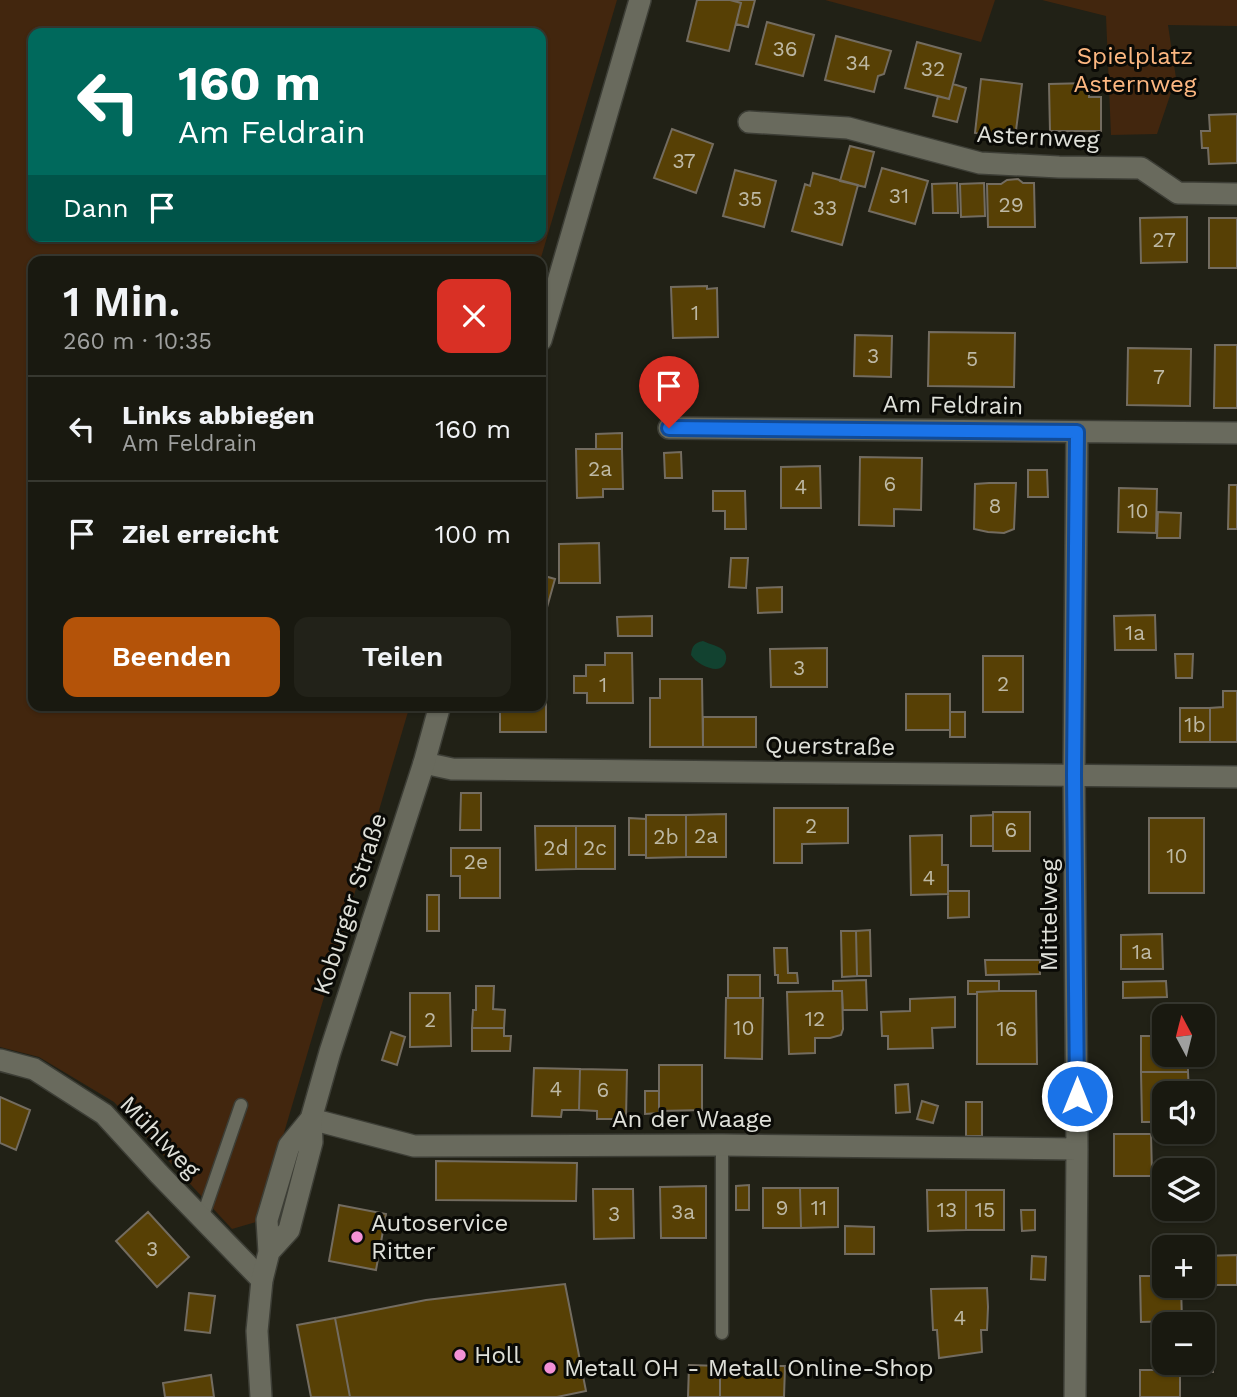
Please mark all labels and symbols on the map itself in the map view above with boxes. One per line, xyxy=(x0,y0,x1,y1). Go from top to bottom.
house number: 36 xyxy=(772,36,798,61)
park label: Spielplatz Asternweg xyxy=(1073,42,1197,98)
house number: 34 xyxy=(845,50,871,75)
house number: 32 xyxy=(921,56,945,81)
street label: Asternweg xyxy=(976,120,1100,154)
house number: 37 xyxy=(672,148,696,173)
house number: 31 xyxy=(889,183,909,208)
house number: 35 xyxy=(738,186,762,211)
house number: 29 xyxy=(998,192,1024,217)
house number: 33 xyxy=(813,195,837,220)
house number: 27 xyxy=(1152,227,1176,252)
house number: 1 xyxy=(691,300,699,325)
house number: 3 xyxy=(867,343,879,368)
house number: 5 xyxy=(966,346,978,371)
pin xyxy=(639,356,699,428)
house number: 7 xyxy=(1153,364,1165,389)
street label: Am Feldrain xyxy=(882,390,1024,420)
house number: 2a xyxy=(588,456,612,481)
house number: 6 xyxy=(884,471,896,496)
house number: 4 xyxy=(795,474,807,499)
house number: 8 xyxy=(989,493,1001,518)
house number: 10 xyxy=(1127,498,1149,523)
house number: 1a xyxy=(1125,620,1145,645)
house number: 3 xyxy=(793,655,805,680)
house number: 2 xyxy=(997,671,1009,696)
house number: 1 xyxy=(599,672,607,697)
house number: 1b xyxy=(1184,712,1206,737)
street label: Querstraße xyxy=(765,731,895,761)
street label: Koburger Straße xyxy=(307,810,393,998)
house number: 2 xyxy=(805,813,817,838)
house number: 6 xyxy=(1005,817,1017,842)
house number: 2a xyxy=(694,823,718,848)
house number: 2b xyxy=(653,824,679,849)
house number: 2d xyxy=(543,835,569,860)
house number: 2c xyxy=(583,835,607,860)
house number: 10 xyxy=(1166,843,1188,868)
house number: 2e xyxy=(464,849,488,874)
street label: Mittelweg xyxy=(1035,859,1063,971)
house number: 4 xyxy=(923,865,935,890)
house number: 1a xyxy=(1132,939,1152,964)
north arrow xyxy=(1152,1004,1214,1068)
house number: 12 xyxy=(805,1006,825,1031)
house number: 2 xyxy=(424,1007,436,1032)
house number: 10 xyxy=(733,1015,755,1040)
house number: 16 xyxy=(997,1016,1017,1041)
position arrow xyxy=(1040,1059,1114,1133)
house number: 4 xyxy=(550,1076,562,1101)
house number: 6 xyxy=(597,1077,609,1102)
street label: Mühlweg xyxy=(114,1090,206,1184)
street label: An der Waage xyxy=(612,1105,772,1133)
house number: 9 xyxy=(776,1195,788,1220)
house number: 11 xyxy=(811,1195,827,1220)
house number: 13 xyxy=(937,1197,957,1222)
house number: 15 xyxy=(975,1197,995,1222)
house number: 3a xyxy=(671,1199,695,1224)
house number: 3 xyxy=(608,1201,620,1226)
place label: Autoservice Ritter xyxy=(371,1209,508,1265)
marker: Autoservice Ritter xyxy=(349,1229,365,1245)
house number: 3 xyxy=(146,1236,158,1261)
house number: 4 xyxy=(954,1305,966,1330)
place label: Holl xyxy=(474,1341,521,1369)
marker: Holl xyxy=(452,1347,468,1363)
place label: Metall OH - Metall Online-Shop xyxy=(564,1354,934,1382)
marker: Metall OH - Metall Online-Shop xyxy=(542,1360,558,1376)

